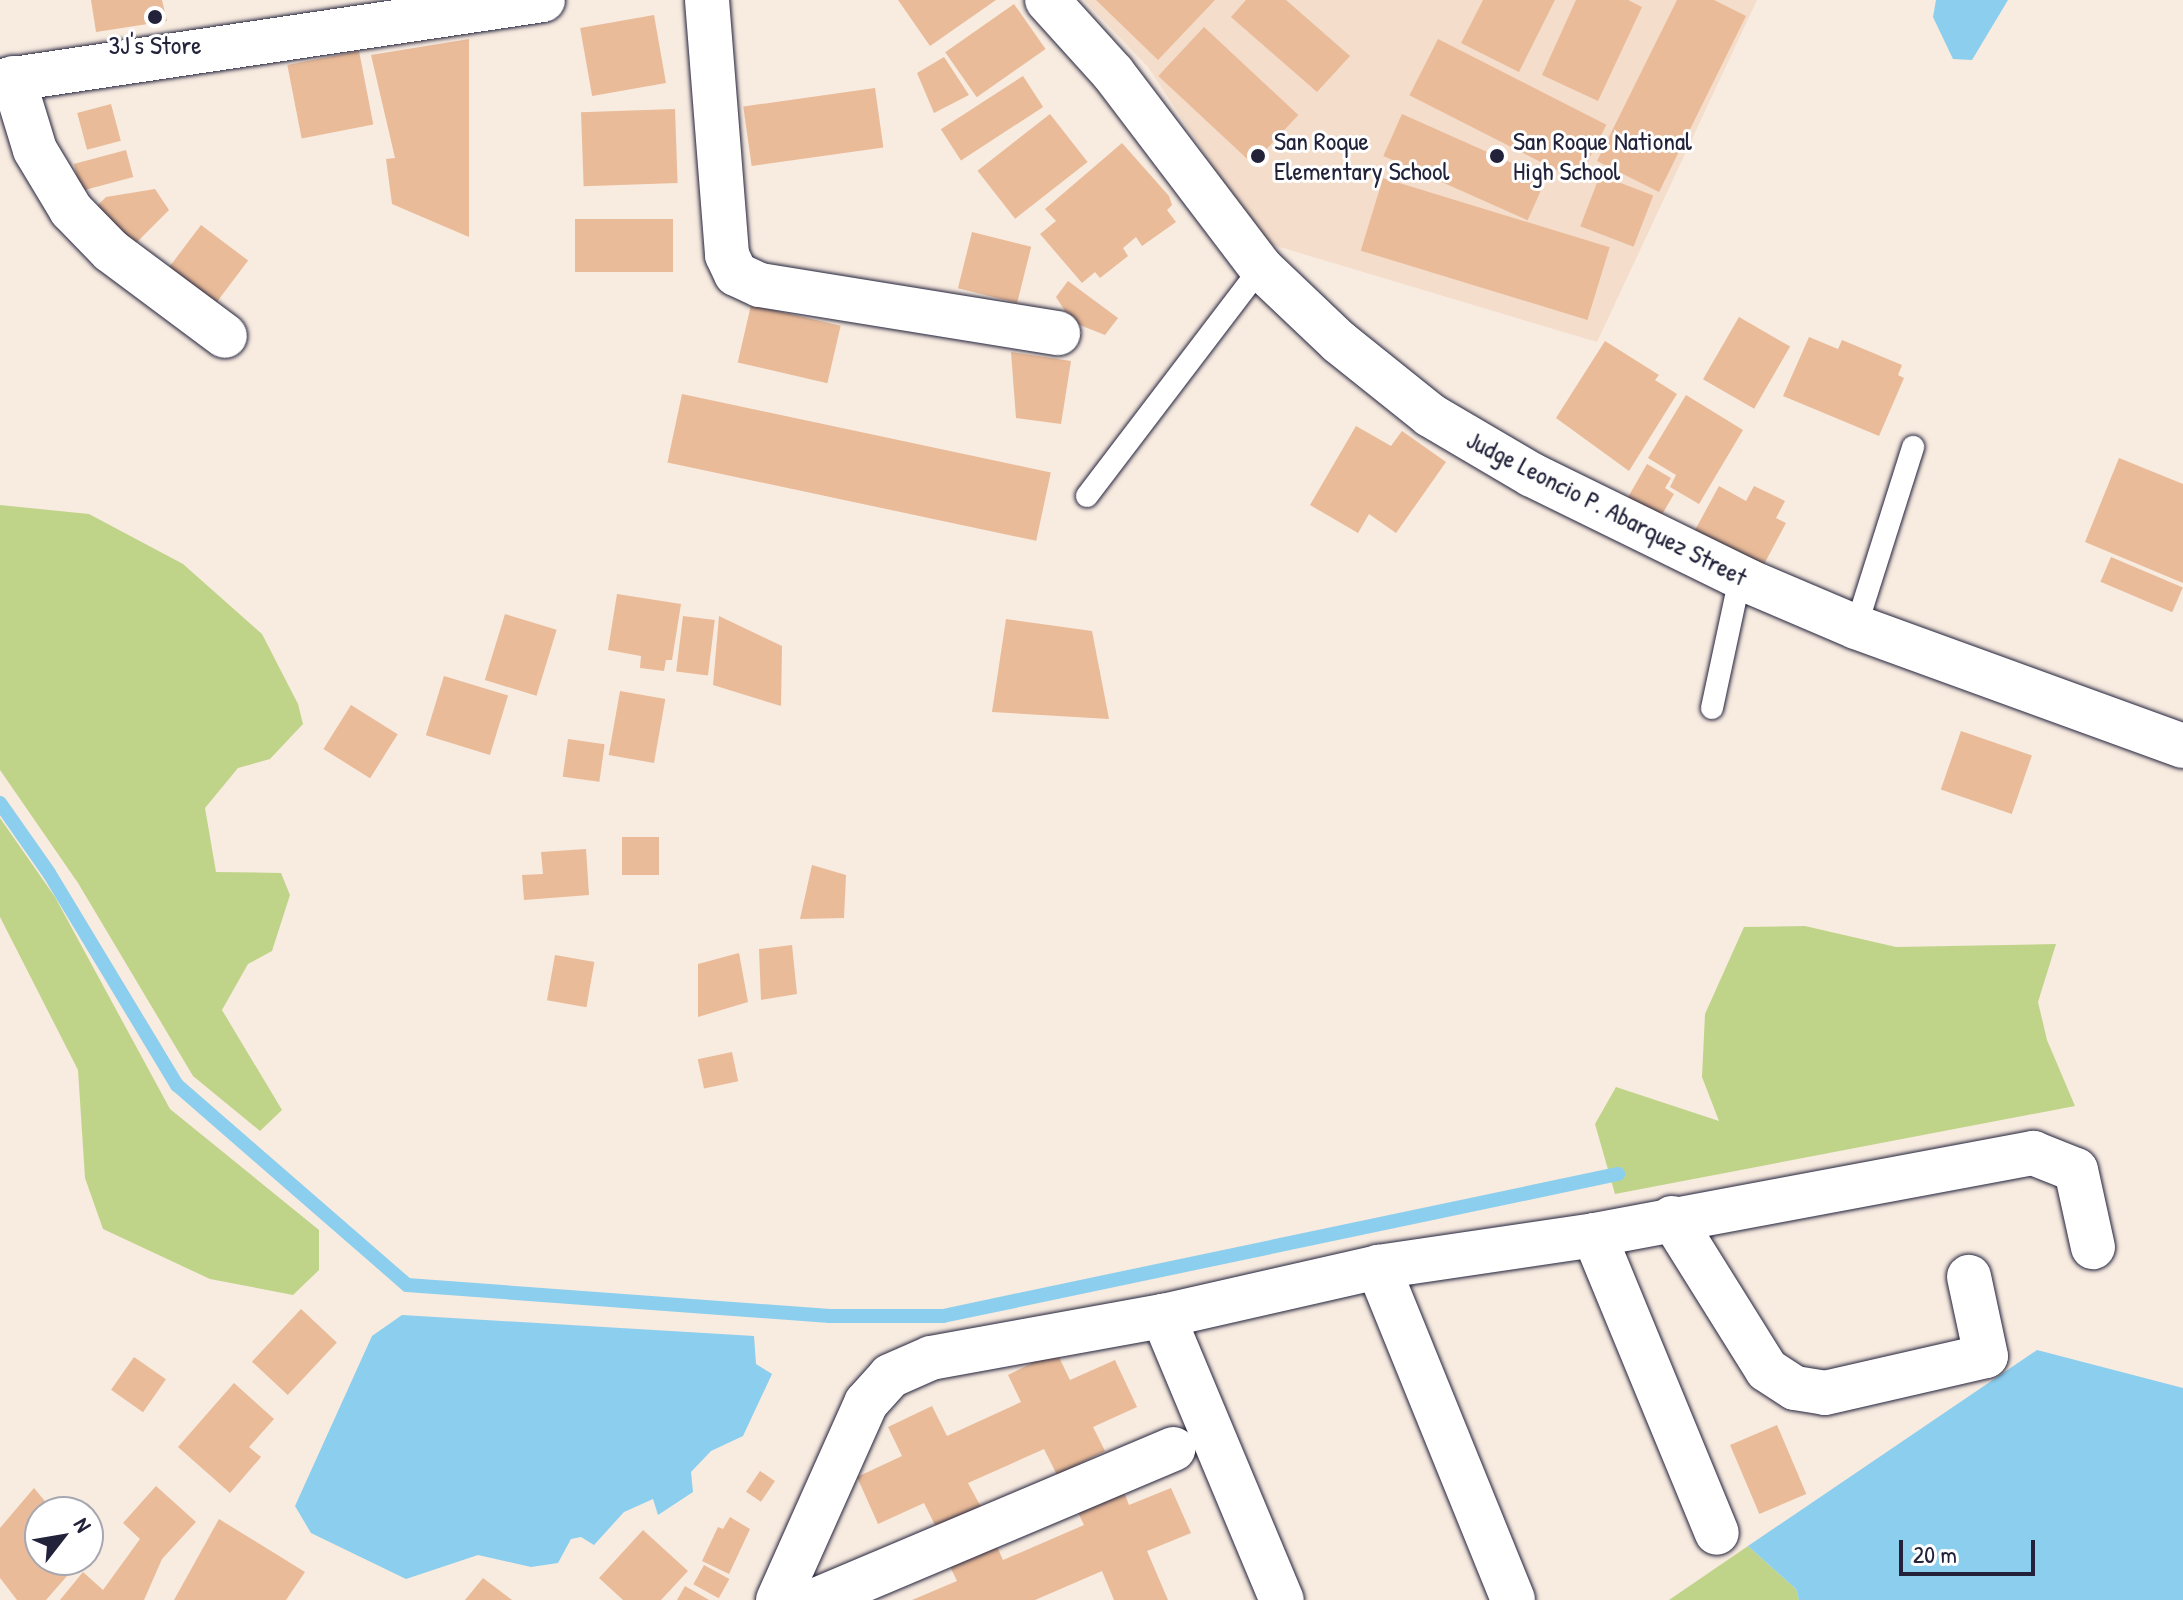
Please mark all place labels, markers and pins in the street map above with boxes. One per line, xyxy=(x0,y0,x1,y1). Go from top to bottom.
marker: 3J's Store xyxy=(146,8,164,26)
place label: 3J's Store xyxy=(108,29,202,61)
place label: San Roque Elementary School xyxy=(1274,125,1449,186)
place label: San Roque National High School xyxy=(1513,125,1692,186)
marker: San Roque Elementary School xyxy=(1249,147,1267,165)
marker: San Roque National High School xyxy=(1488,147,1506,165)

